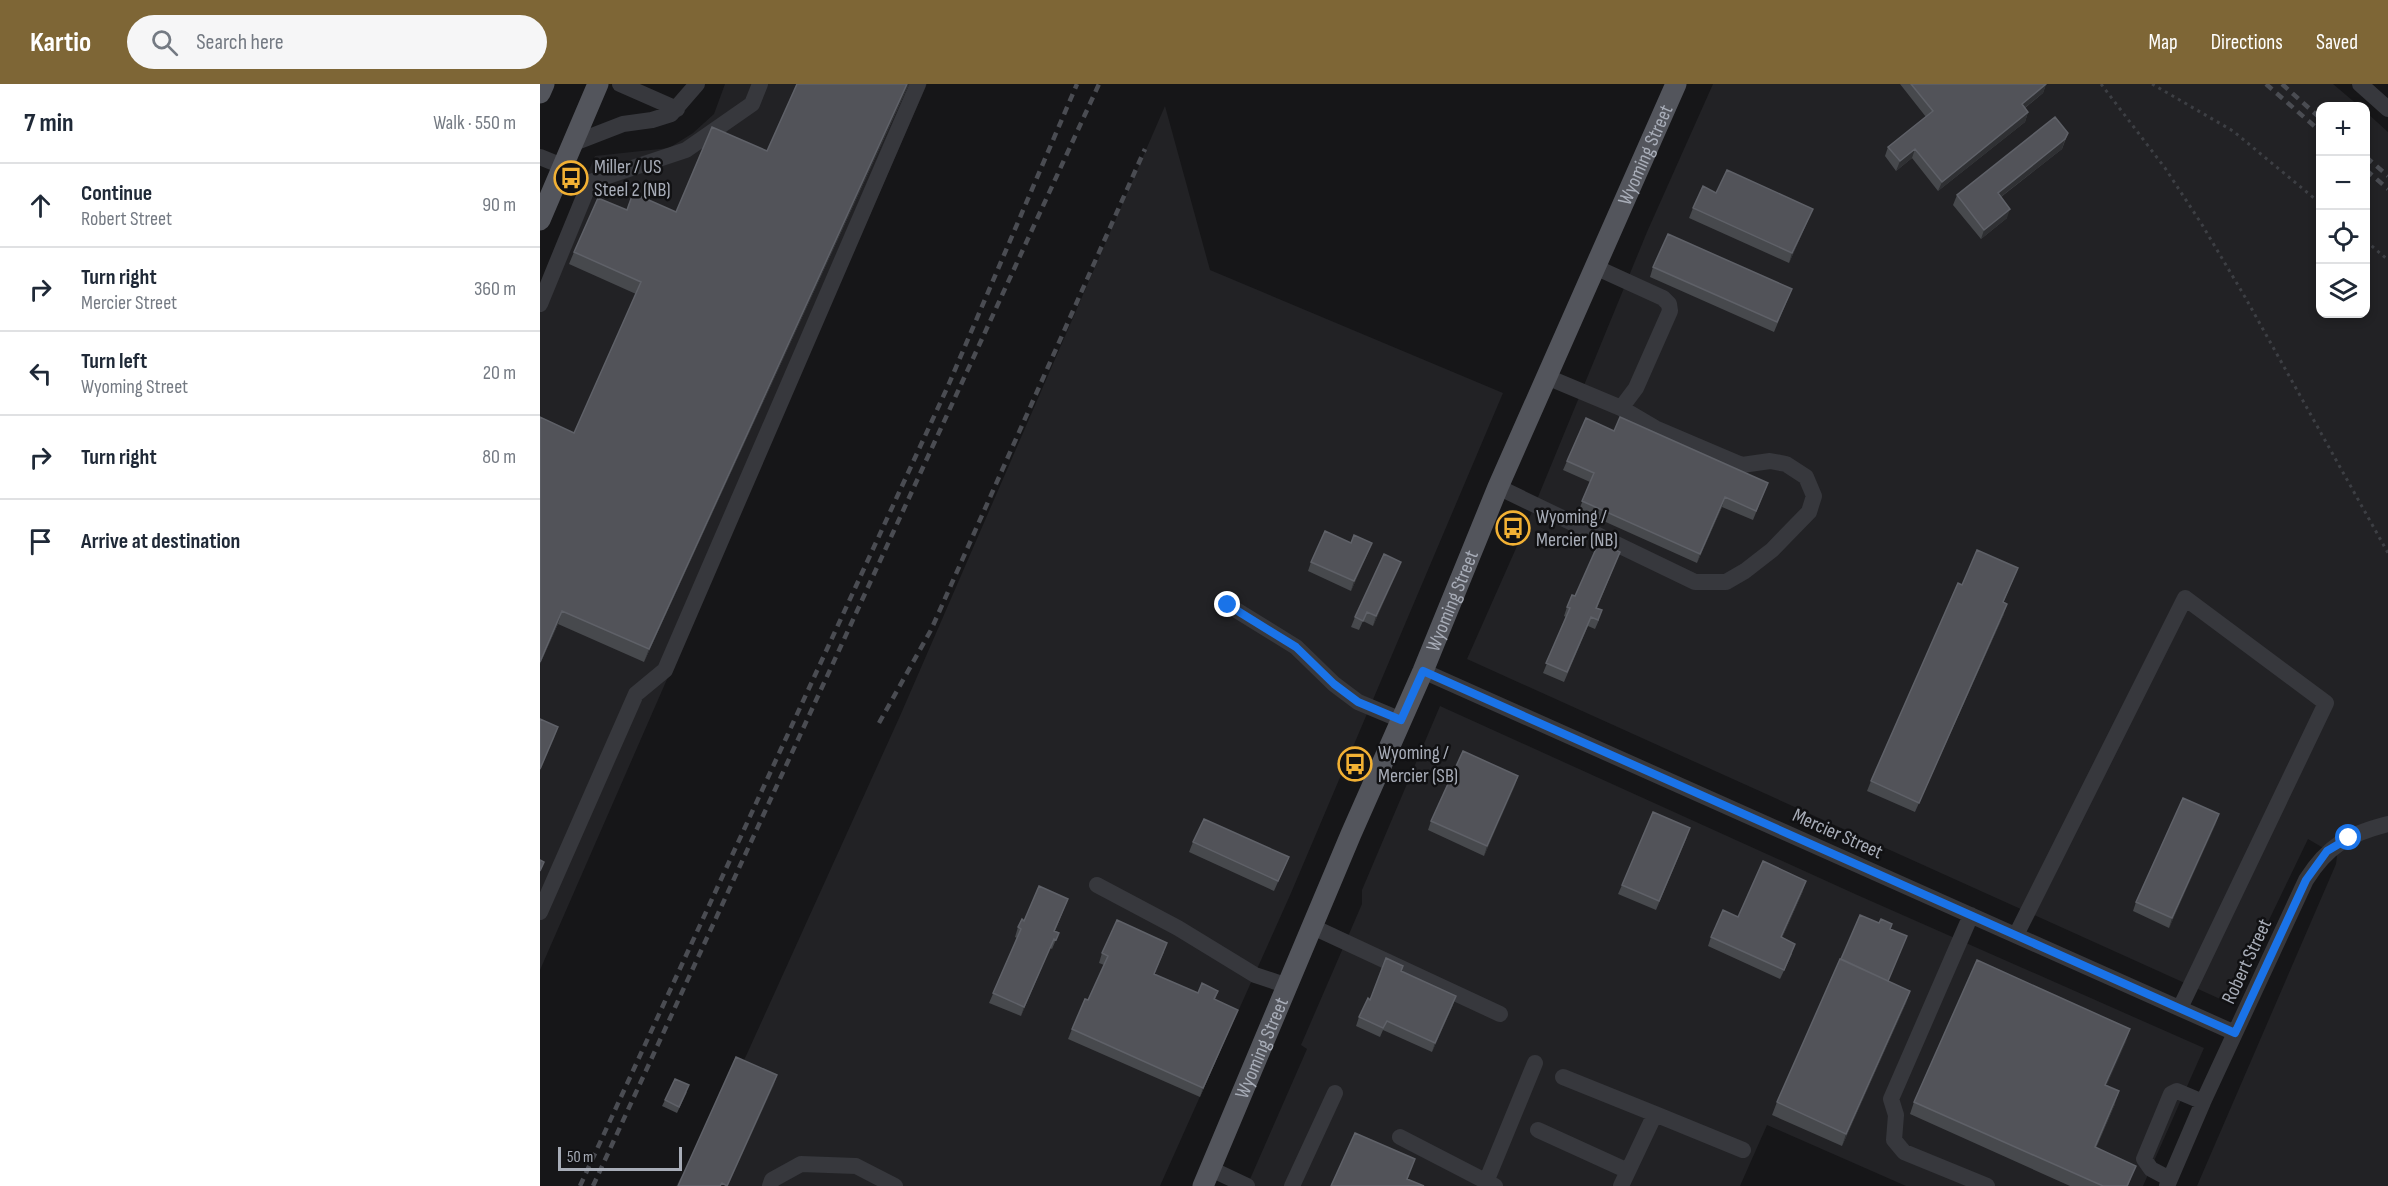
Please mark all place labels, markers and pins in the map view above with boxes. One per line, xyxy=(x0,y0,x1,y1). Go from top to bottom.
place label: Miller / US Steel 2 (NB) xyxy=(594,155,671,202)
bus stop icon: Miller / US Steel 2 (NB) xyxy=(553,160,589,196)
place label: Wyoming / Mercier (NB) xyxy=(1536,505,1618,552)
bus stop icon: Wyoming / Mercier (NB) xyxy=(1495,510,1531,546)
place label: Wyoming / Mercier (SB) xyxy=(1378,741,1458,788)
bus stop icon: Wyoming / Mercier (SB) xyxy=(1337,746,1373,782)

